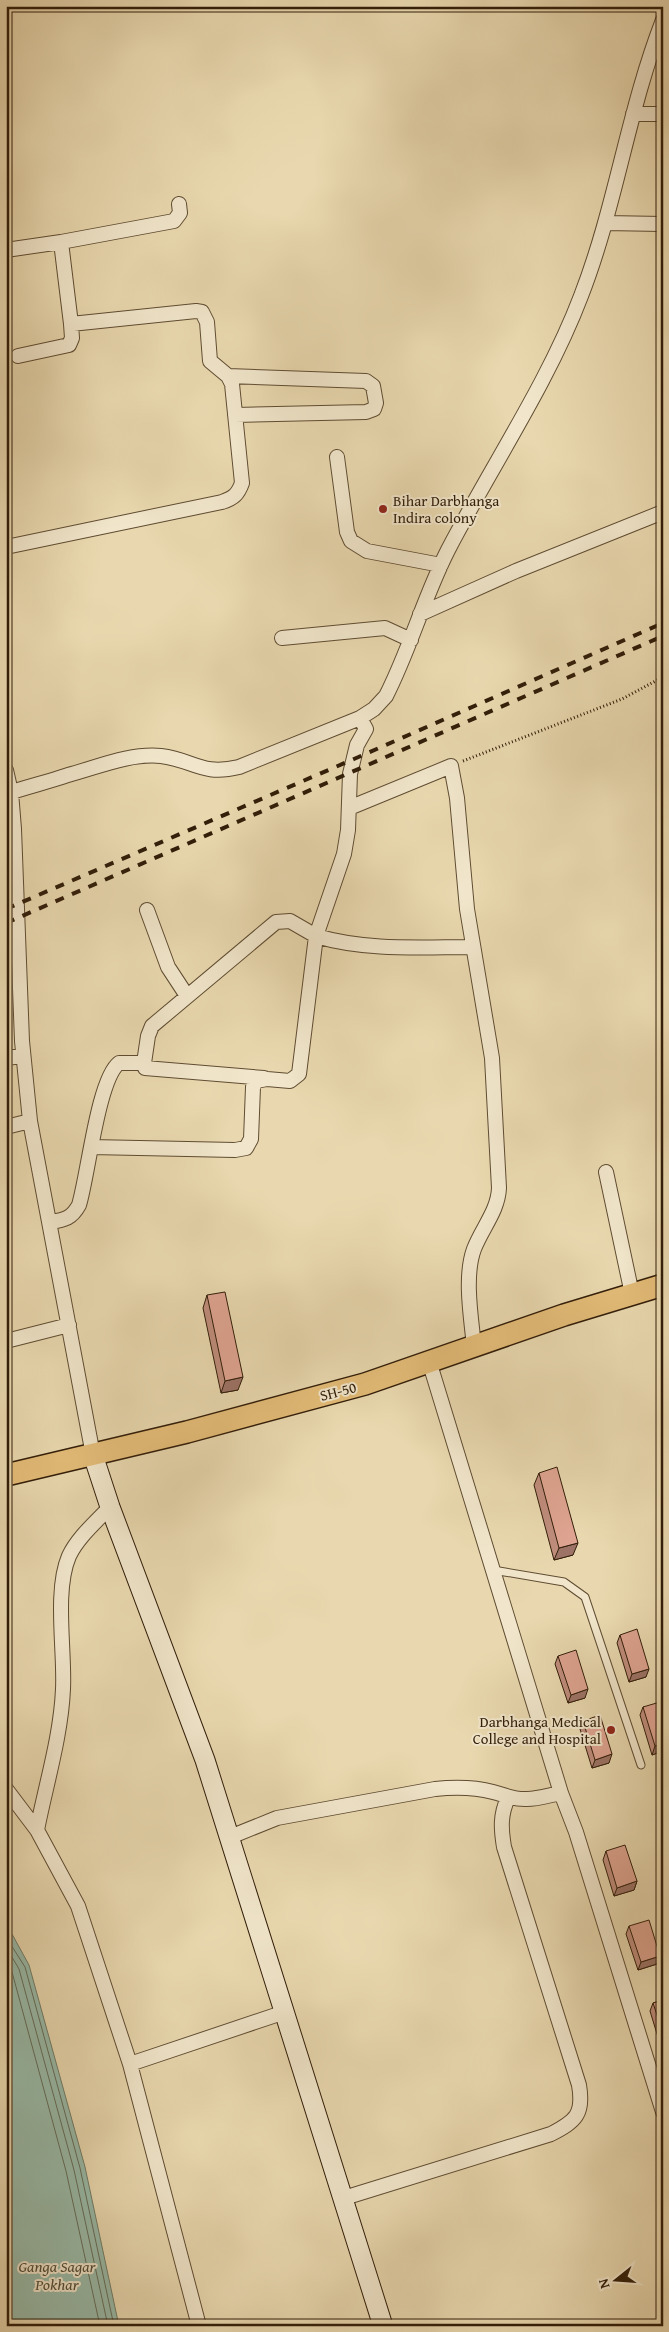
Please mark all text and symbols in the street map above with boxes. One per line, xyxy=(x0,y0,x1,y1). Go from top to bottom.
place label: Bihar Darbhanga Indira colony xyxy=(393,490,499,528)
marker: Bihar Darbhanga Indira colony xyxy=(377,503,389,515)
street label: SH-50 xyxy=(317,1376,359,1406)
place label: Darbhanga Medical College and Hospital xyxy=(473,1711,601,1749)
marker: Darbhanga Medical College and Hospital xyxy=(605,1724,617,1736)
water label: Ganga Sagar Pokhar xyxy=(19,2254,97,2296)
north arrow xyxy=(592,2254,642,2304)
text: N xyxy=(592,2276,614,2291)

